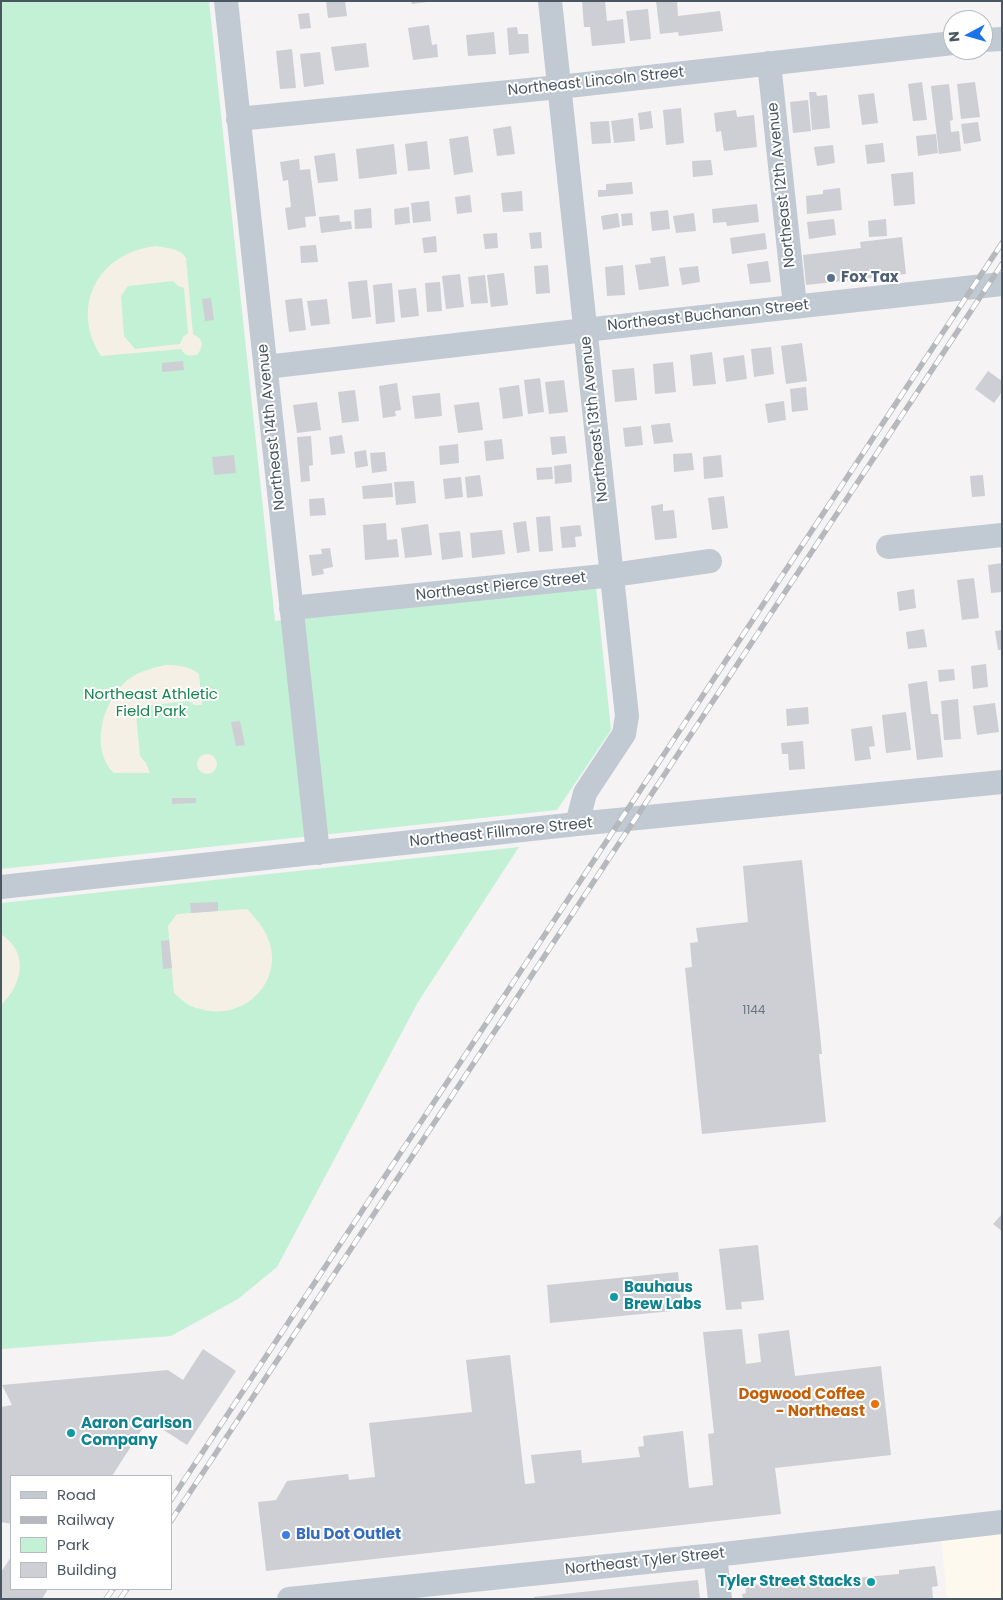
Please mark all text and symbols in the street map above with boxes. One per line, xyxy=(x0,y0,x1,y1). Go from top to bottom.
north arrow xyxy=(943,10,993,60)
text: N xyxy=(944,30,965,43)
street label: Northeast Lincoln Street xyxy=(507,64,685,100)
street label: Northeast 12th Avenue xyxy=(764,101,800,269)
place label: Fox Tax xyxy=(841,269,899,287)
marker: Fox Tax xyxy=(825,272,837,284)
street label: Northeast Buchanan Street xyxy=(606,296,810,336)
street label: Northeast 13th Avenue xyxy=(577,335,613,503)
street label: Northeast 14th Avenue xyxy=(254,343,290,511)
street label: Northeast Pierce Street xyxy=(415,569,587,605)
park label: Northeast Athletic Field Park xyxy=(84,686,218,721)
street label: Northeast Fillmore Street xyxy=(409,814,593,852)
house number: 1144 xyxy=(743,1004,765,1018)
place label: Bauhaus Brew Labs xyxy=(624,1279,702,1314)
marker: Bauhaus Brew Labs xyxy=(608,1291,620,1303)
place label: Dogwood Coffee - Northeast xyxy=(739,1386,865,1421)
marker: Dogwood Coffee - Northeast xyxy=(869,1398,881,1410)
place label: Aaron Carlson Company xyxy=(81,1415,192,1450)
marker: Aaron Carlson Company xyxy=(65,1427,77,1439)
legend xyxy=(10,1475,172,1590)
text: Road xyxy=(57,1484,96,1505)
text: Railway xyxy=(57,1509,115,1530)
place label: Blu Dot Outlet xyxy=(296,1526,401,1544)
marker: Blu Dot Outlet xyxy=(280,1529,292,1541)
text: Park xyxy=(57,1534,89,1555)
street label: Northeast Tyler Street xyxy=(564,1545,726,1579)
text: Building xyxy=(57,1559,117,1580)
place label: Tyler Street Stacks xyxy=(718,1573,861,1591)
marker: Tyler Street Stacks xyxy=(865,1576,877,1588)

